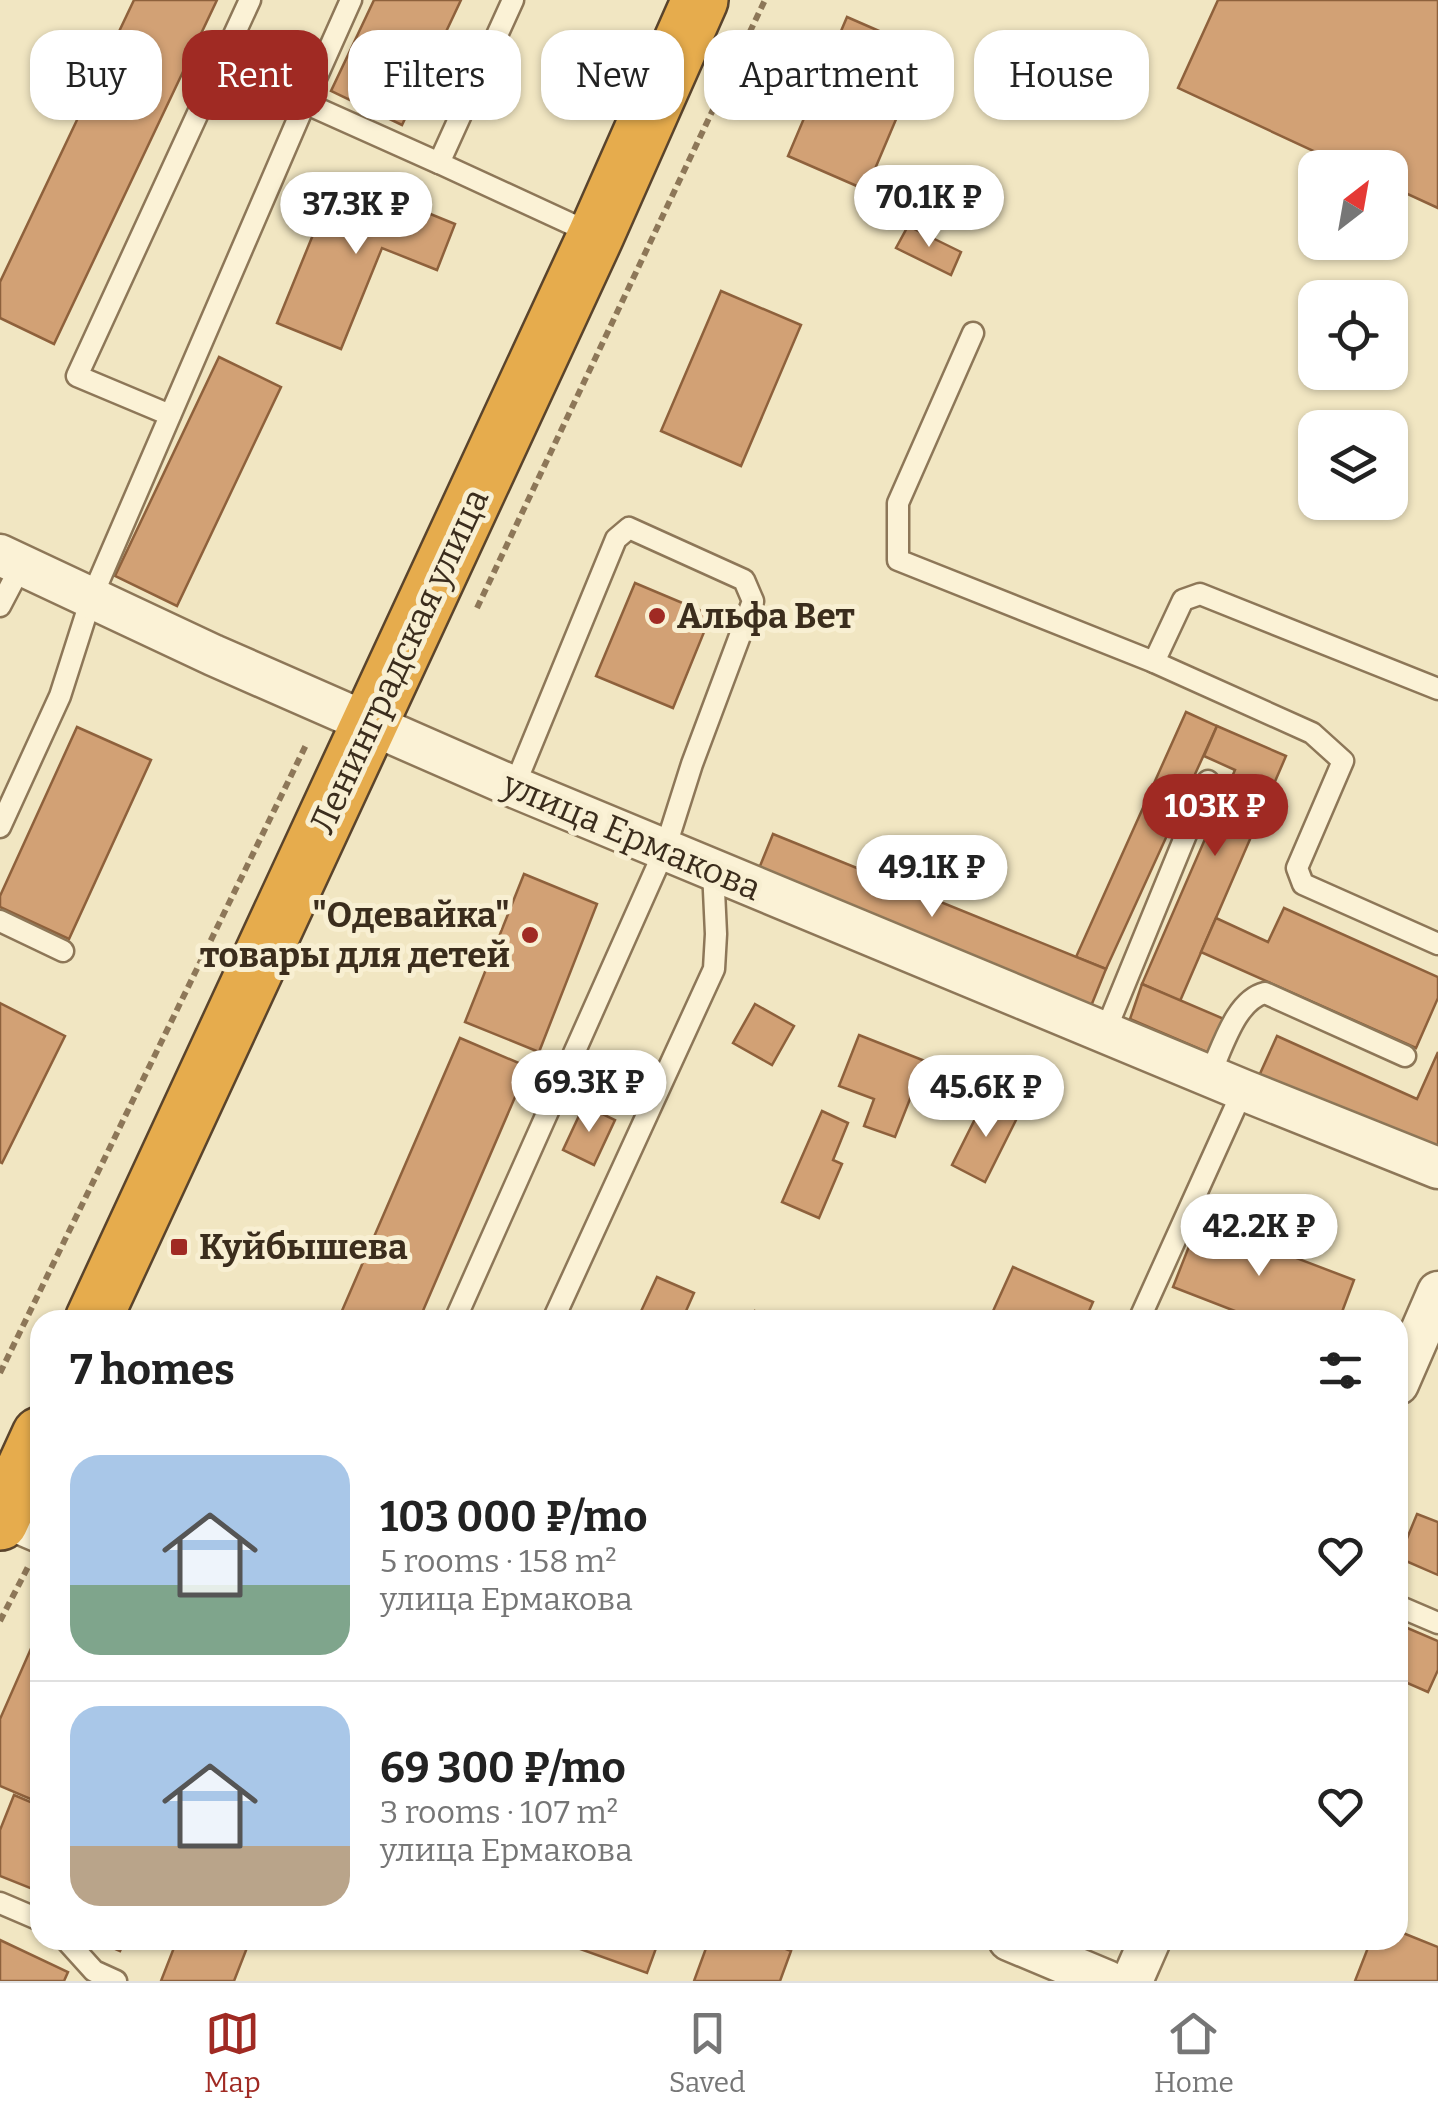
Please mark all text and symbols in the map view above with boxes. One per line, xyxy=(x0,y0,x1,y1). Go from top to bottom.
chip: Buy xyxy=(30,30,162,120)
chip: Rent xyxy=(182,30,328,120)
chip: Filters xyxy=(348,30,521,120)
chip: New xyxy=(541,30,684,120)
chip: Apartment xyxy=(704,30,954,120)
chip: House xyxy=(974,30,1149,120)
north arrow xyxy=(1298,150,1408,260)
map controls xyxy=(1298,150,1408,520)
pin: 70.1K ₽ xyxy=(837,165,1021,250)
pin: 37.3K ₽ xyxy=(264,172,448,257)
text: 70.1K ₽ xyxy=(876,178,982,216)
text: 37.3K ₽ xyxy=(302,185,410,223)
button: locate xyxy=(1298,280,1408,390)
button: layers xyxy=(1298,410,1408,520)
street label: Ленинградская улица xyxy=(301,482,497,840)
place label: Альфа Вет xyxy=(677,595,855,637)
marker: Альфа Вет xyxy=(646,605,668,627)
street label: улица Ермакова xyxy=(496,762,767,909)
pin: 103K ₽ xyxy=(1134,774,1296,859)
text: 103K ₽ xyxy=(1164,787,1266,825)
pin: 49.1K ₽ xyxy=(840,835,1024,920)
text: 49.1K ₽ xyxy=(878,848,986,886)
place label: "Одевайка" товары для детей xyxy=(200,894,510,976)
marker: "Одевайка" товары для детей xyxy=(519,924,541,946)
pin: 69.3K ₽ xyxy=(497,1050,681,1135)
pin: 45.6K ₽ xyxy=(894,1055,1078,1140)
text: 69.3K ₽ xyxy=(533,1063,645,1101)
text: 45.6K ₽ xyxy=(930,1068,1042,1106)
pin: 42.2K ₽ xyxy=(1167,1194,1351,1279)
text: 42.2K ₽ xyxy=(1203,1207,1315,1245)
place label: Куйбышева xyxy=(199,1226,408,1268)
marker: Куйбышева xyxy=(168,1236,190,1258)
icon: filters xyxy=(1313,1343,1368,1398)
text: 7 homes xyxy=(70,1345,235,1395)
text: 103 000 ₽/mo xyxy=(380,1492,647,1542)
icon: home xyxy=(150,1495,270,1615)
icon: heart xyxy=(1313,1528,1368,1583)
text: 5 rooms · 158 m² xyxy=(380,1542,617,1580)
text: улица Ермакова xyxy=(380,1580,633,1618)
text: 69 300 ₽/mo xyxy=(380,1743,626,1793)
icon: home xyxy=(150,1746,270,1866)
icon: heart xyxy=(1313,1779,1368,1834)
text: 3 rooms · 107 m² xyxy=(380,1793,618,1831)
text: улица Ермакова xyxy=(380,1831,633,1869)
tab: Map xyxy=(204,2006,261,2099)
tab: Saved xyxy=(669,2006,746,2099)
tab: Home xyxy=(1154,2006,1234,2099)

